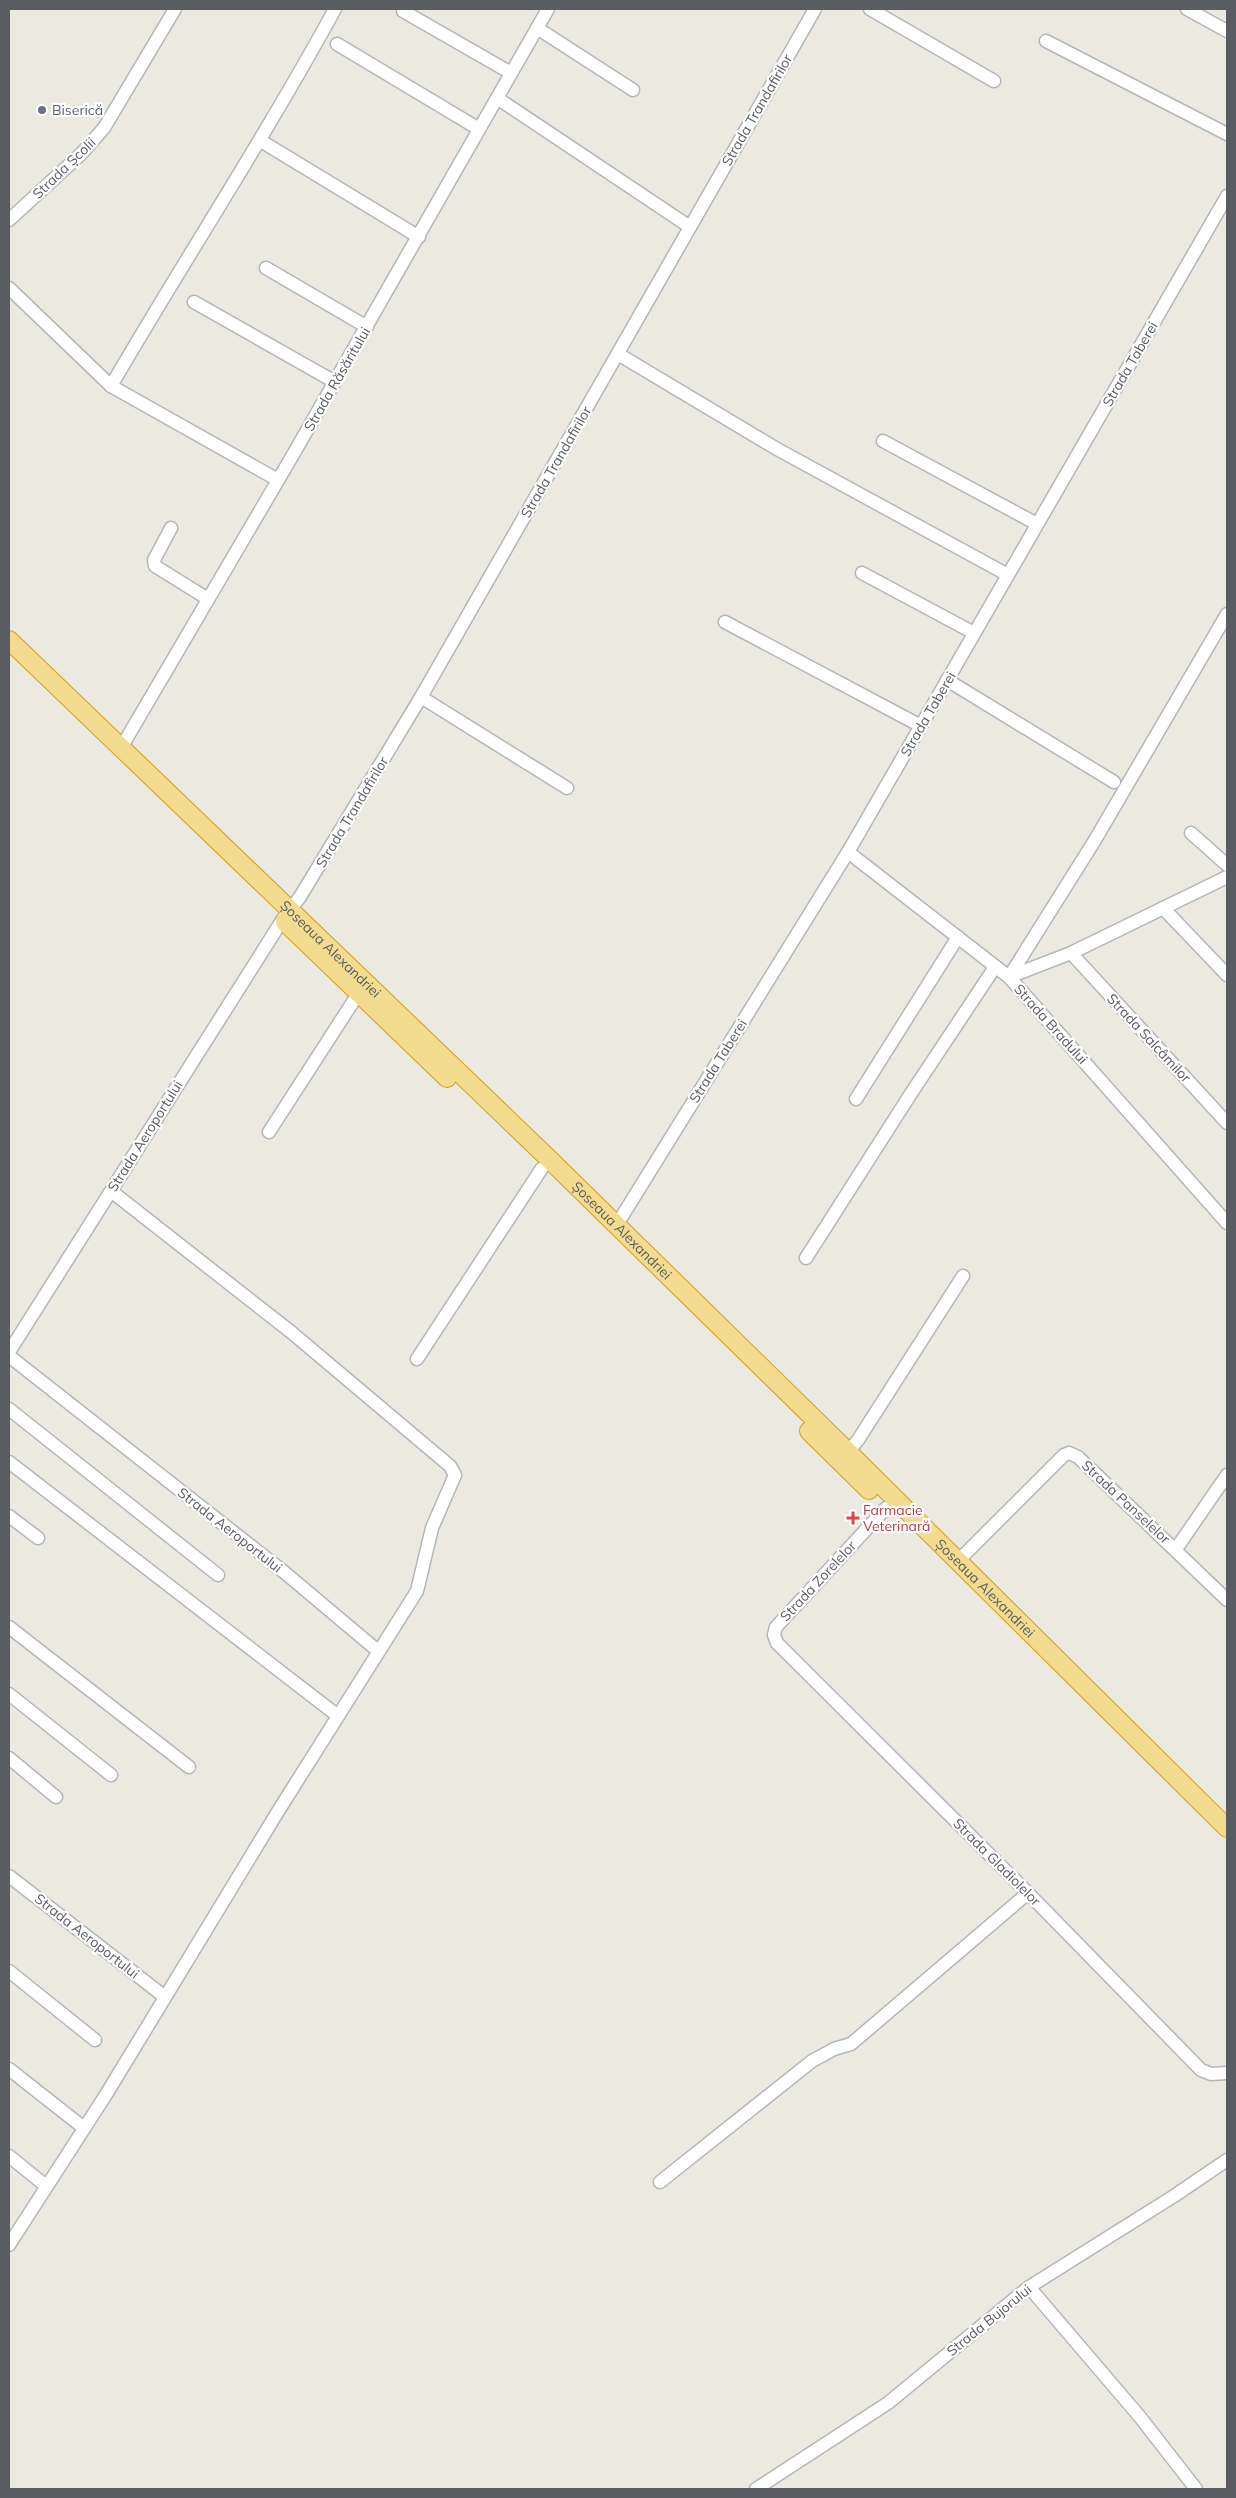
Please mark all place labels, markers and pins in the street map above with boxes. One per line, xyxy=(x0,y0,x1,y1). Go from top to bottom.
place label: Biserică xyxy=(52,101,103,119)
marker: Biserică xyxy=(36,104,48,116)
place label: Farmacie Veterinară xyxy=(863,1501,931,1535)
marker: Farmacie Veterinară xyxy=(847,1512,859,1524)

